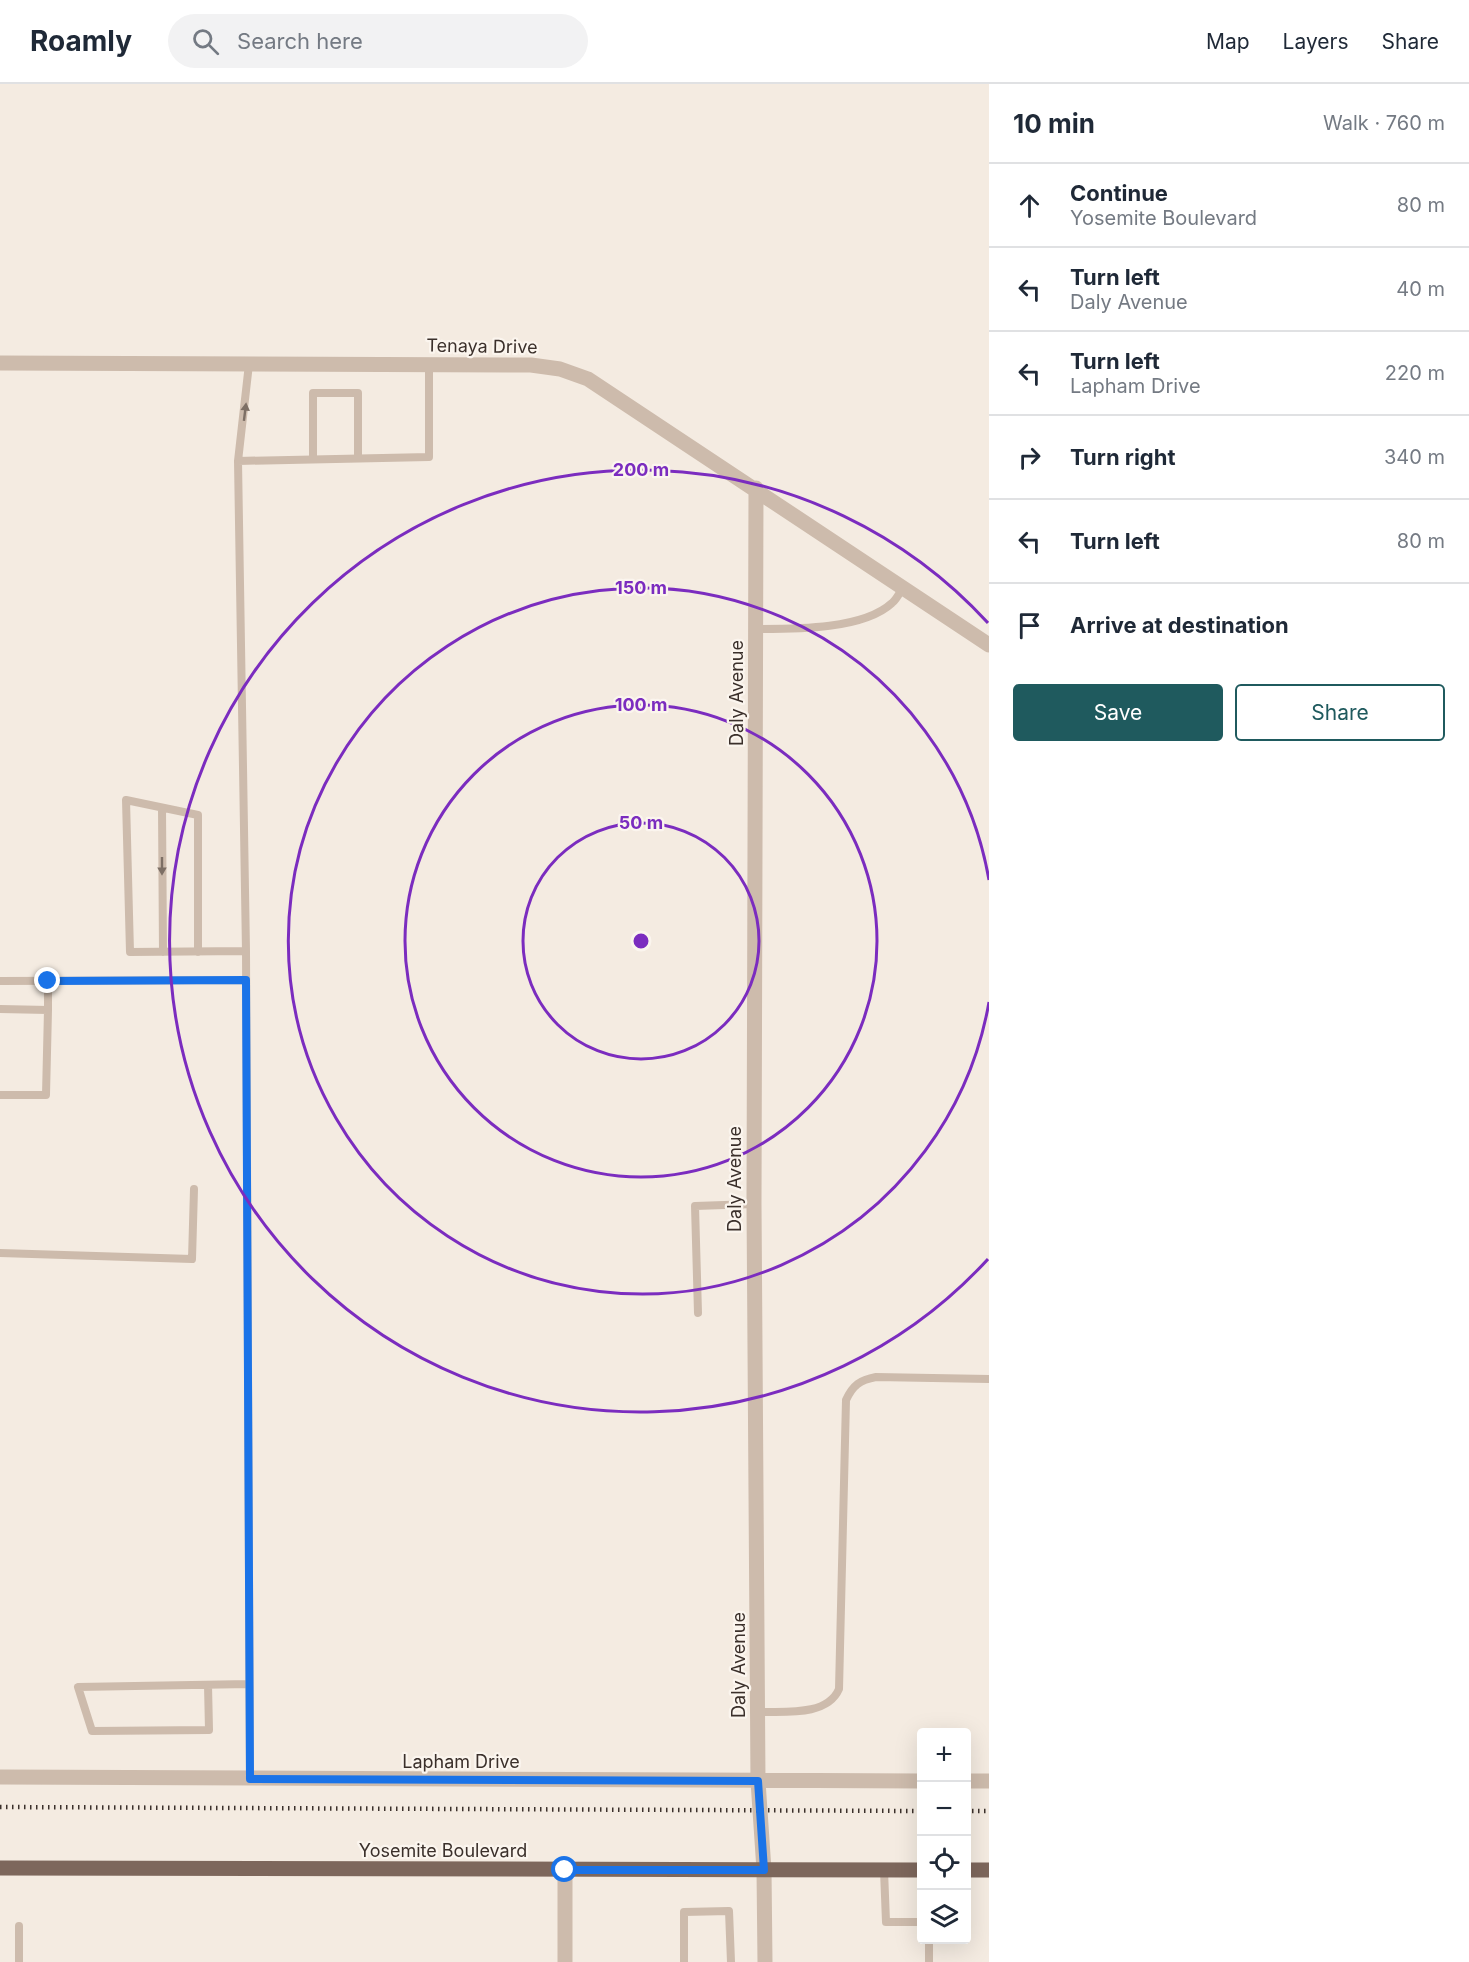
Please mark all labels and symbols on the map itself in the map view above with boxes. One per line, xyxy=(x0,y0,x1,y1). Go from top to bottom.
street label: Tenaya Drive xyxy=(426,335,538,357)
one-way arrow xyxy=(240,403,249,422)
text: 200 m xyxy=(613,459,669,480)
text: 150 m xyxy=(615,577,667,598)
street label: Daly Avenue xyxy=(726,640,747,746)
text: 100 m xyxy=(615,694,667,715)
text: 50 m xyxy=(619,812,663,833)
one-way arrow xyxy=(157,857,167,876)
centre of rings xyxy=(631,931,651,951)
route end xyxy=(34,967,60,993)
street label: Daly Avenue xyxy=(724,1126,745,1232)
street label: Daly Avenue xyxy=(728,1612,749,1718)
street label: Lapham Drive xyxy=(402,1751,520,1772)
street label: Yosemite Boulevard xyxy=(359,1840,527,1861)
route start xyxy=(551,1856,577,1882)

